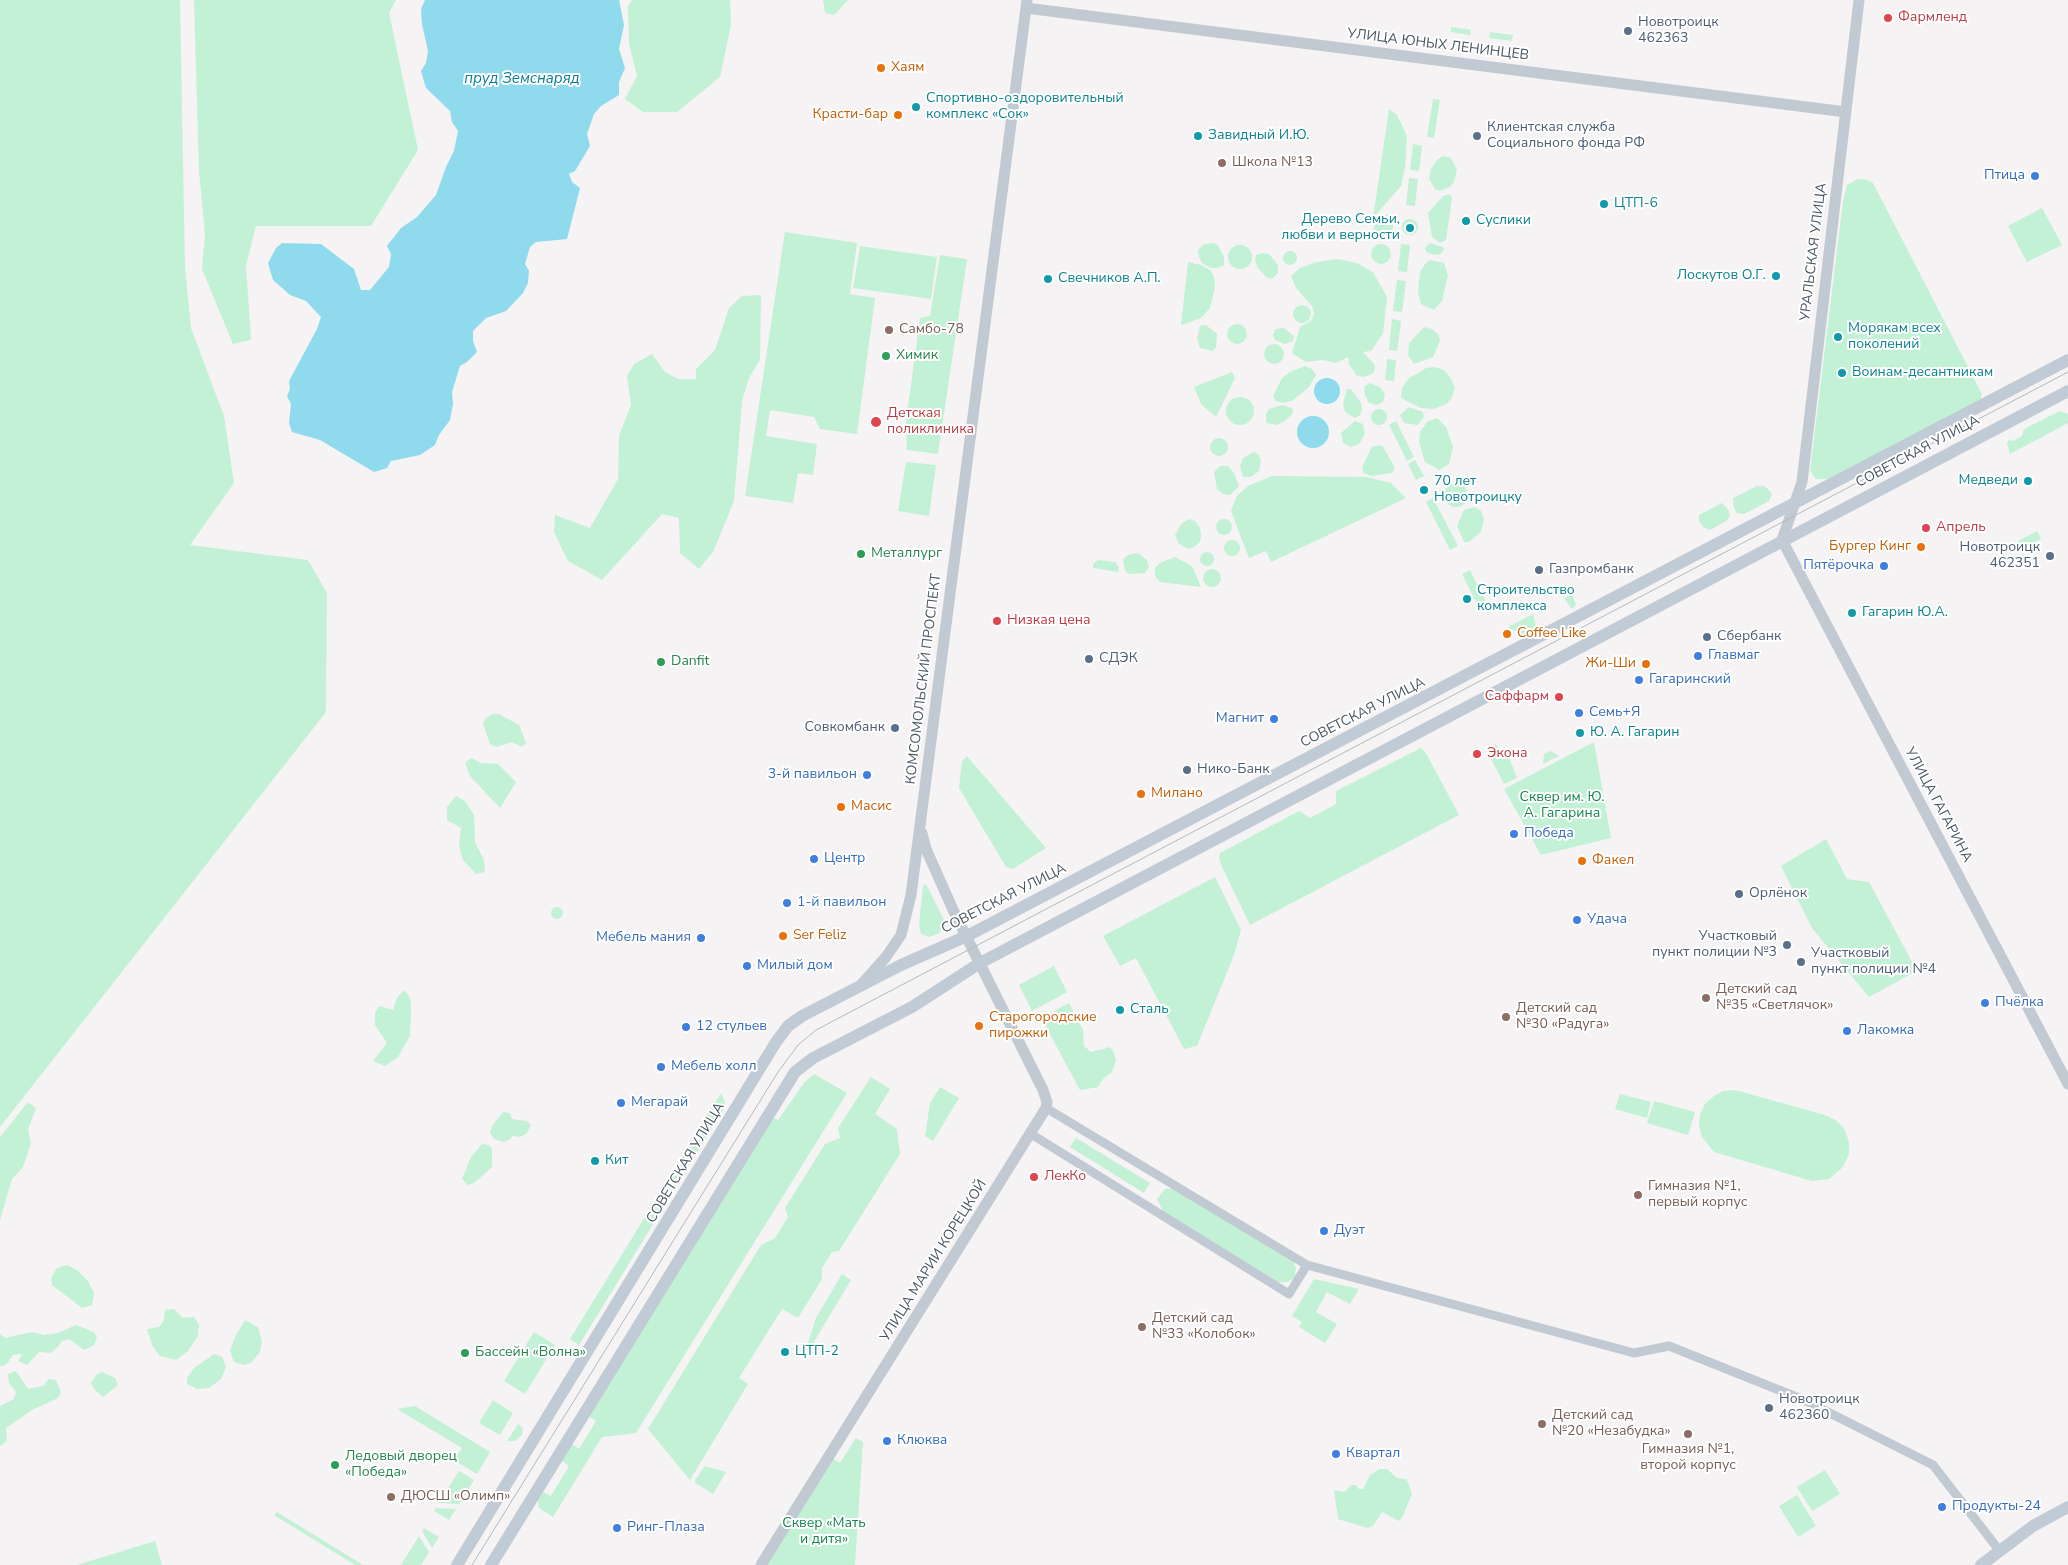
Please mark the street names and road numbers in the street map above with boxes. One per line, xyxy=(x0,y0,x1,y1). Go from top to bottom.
street label: УЛИЦА ЮНЫХ ЛЕНИНЦЕВ xyxy=(1346,26,1530,64)
street label: УРАЛЬСКАЯ УЛИЦА xyxy=(1797,182,1831,322)
street label: СОВЕТСКАЯ УЛИЦА xyxy=(1853,412,1983,492)
street label: КОМСОМОЛЬСКИЙ ПРОСПЕКТ xyxy=(903,573,945,785)
street label: СОВЕТСКАЯ УЛИЦА xyxy=(1298,674,1428,752)
street label: УЛИЦА ГАГАРИНА xyxy=(1901,745,1975,865)
street label: СОВЕТСКАЯ УЛИЦА xyxy=(939,860,1069,938)
street label: СОВЕТСКАЯ УЛИЦА xyxy=(643,1100,729,1226)
street label: УЛИЦА МАРИИ КОРЕЦКОЙ xyxy=(877,1177,991,1345)

